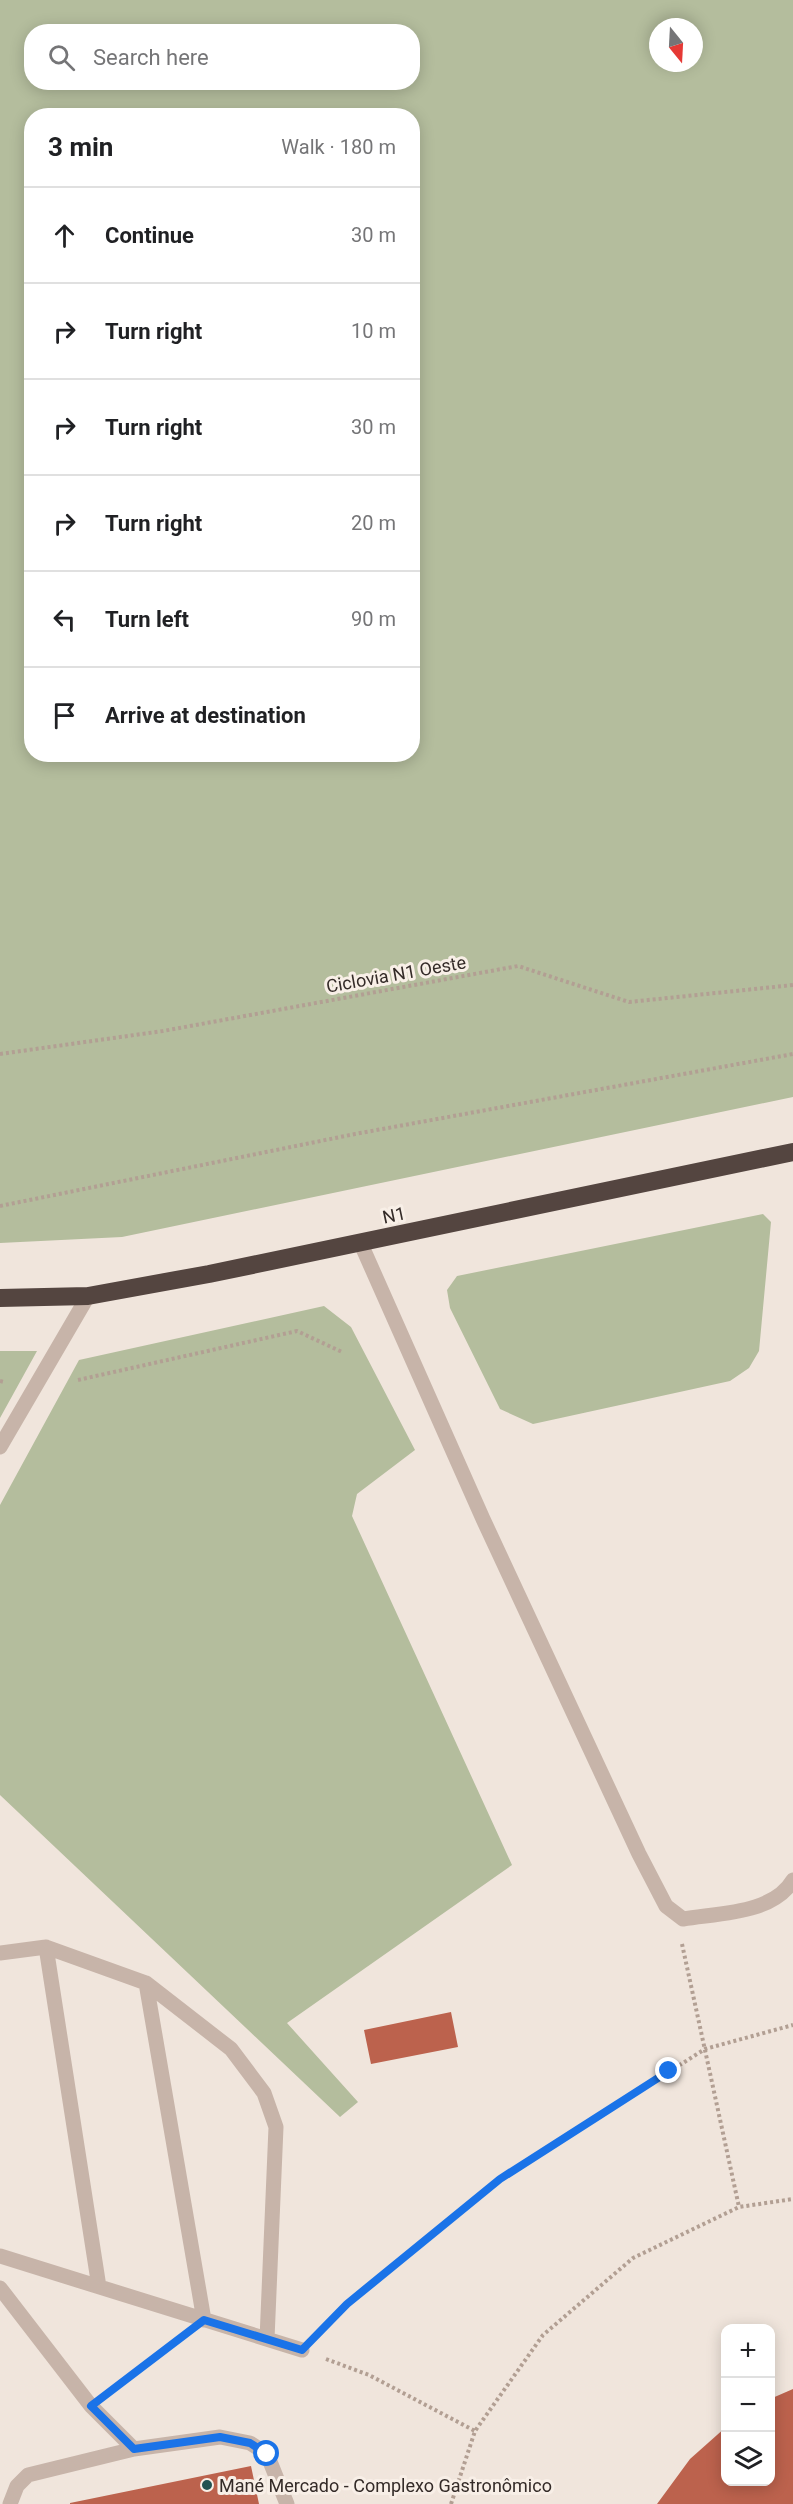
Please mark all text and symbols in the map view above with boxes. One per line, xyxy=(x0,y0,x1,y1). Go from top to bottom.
north arrow xyxy=(649,18,703,72)
search box xyxy=(24,24,420,90)
icon: search xyxy=(45,41,78,74)
text: Search here xyxy=(93,45,209,70)
text: 3 min xyxy=(48,132,113,162)
text: Walk · 180 m xyxy=(281,135,396,159)
icon: ahead xyxy=(48,219,81,252)
text: Continue xyxy=(105,223,194,248)
text: 30 m xyxy=(351,223,396,247)
icon: right xyxy=(48,315,81,348)
text: Turn right xyxy=(105,319,202,344)
text: 10 m xyxy=(351,319,396,343)
icon: right xyxy=(48,411,81,444)
text: Turn right xyxy=(105,415,202,440)
text: 30 m xyxy=(351,415,396,439)
icon: right xyxy=(48,507,81,540)
text: Turn right xyxy=(105,511,202,536)
text: 20 m xyxy=(351,511,396,535)
icon: left xyxy=(48,603,81,636)
text: Turn left xyxy=(105,607,189,632)
text: 90 m xyxy=(351,607,396,631)
icon: arrive xyxy=(48,699,81,732)
text: Arrive at destination xyxy=(105,703,306,728)
street label: Ciclovia N1 Oeste xyxy=(325,951,467,997)
street label: N1 xyxy=(381,1202,407,1228)
route end xyxy=(655,2057,681,2083)
map controls xyxy=(721,2324,775,2486)
button: + xyxy=(721,2324,775,2378)
button: − xyxy=(721,2378,775,2432)
button: layers xyxy=(721,2432,775,2486)
route start xyxy=(253,2440,279,2466)
place label: Mané Mercado - Complexo Gastronômico xyxy=(219,2475,552,2496)
marker: Mané Mercado - Complexo Gastronômico xyxy=(200,2478,214,2492)

